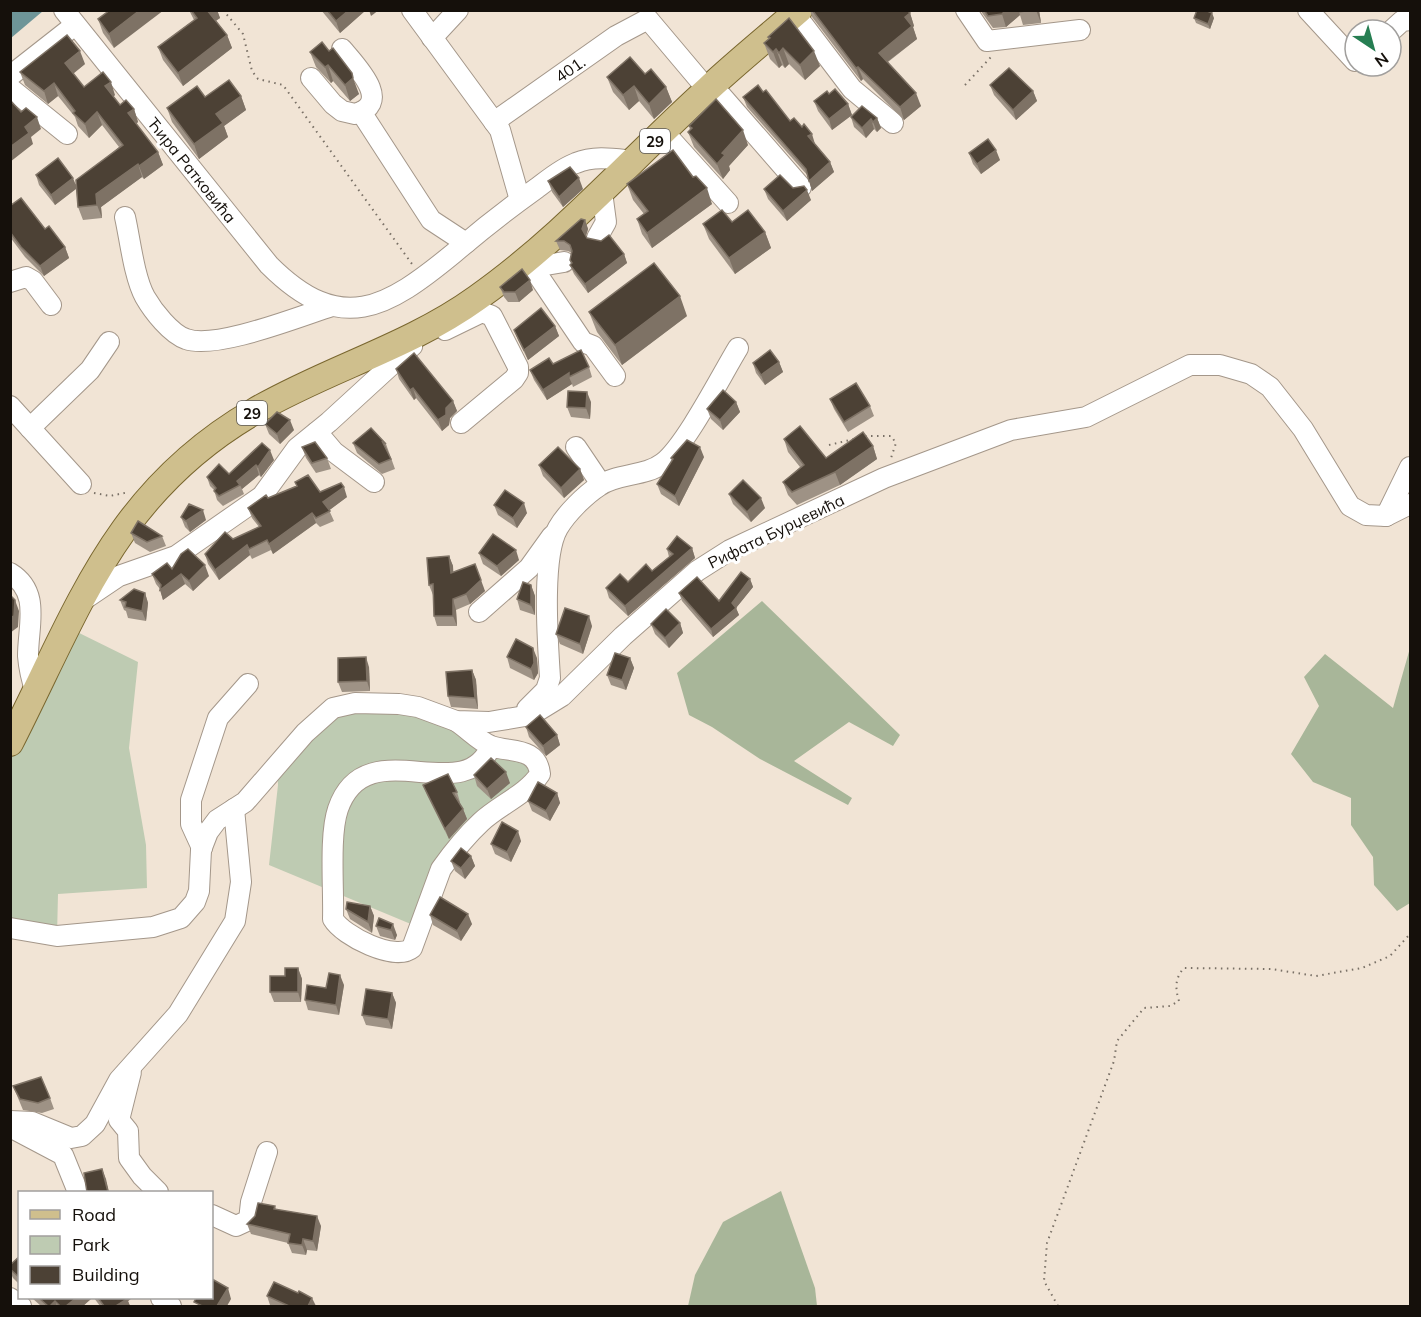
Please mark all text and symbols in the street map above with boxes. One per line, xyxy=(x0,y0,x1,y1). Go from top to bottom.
north arrow xyxy=(1343,18,1403,78)
text: N xyxy=(1371,48,1393,72)
street label: 401. xyxy=(551,52,589,86)
street label: Ћира Ратковића xyxy=(143,113,241,227)
road number: 29 xyxy=(640,129,670,153)
road number: 29 xyxy=(237,401,267,425)
street label: Рифата Бурџевића xyxy=(705,489,847,573)
legend xyxy=(18,1191,213,1299)
text: Road xyxy=(72,1203,116,1226)
text: Park xyxy=(72,1233,111,1256)
text: Building xyxy=(72,1263,140,1286)

